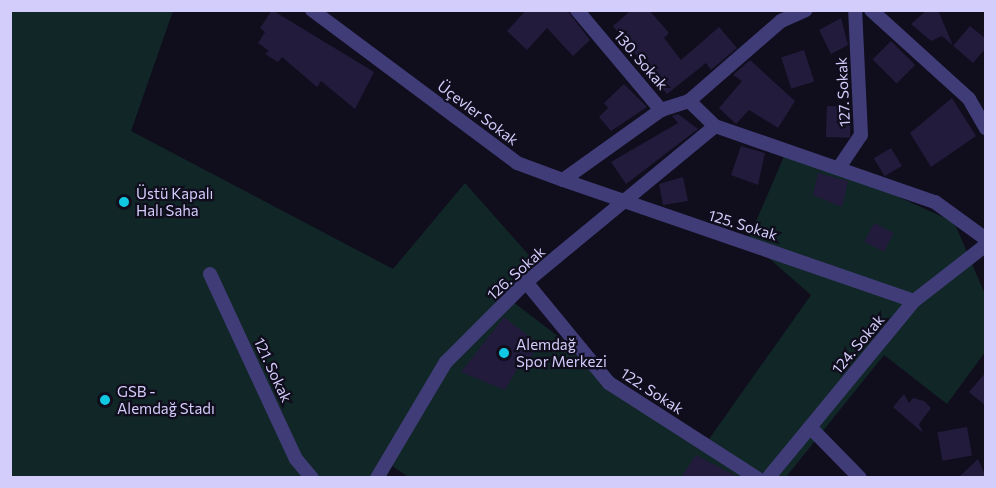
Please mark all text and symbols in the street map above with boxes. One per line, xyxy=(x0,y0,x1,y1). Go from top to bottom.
street label: 130. Sokak xyxy=(610,27,672,93)
street label: 127. Sokak xyxy=(832,57,854,127)
street label: Üçevler Sokak xyxy=(434,77,522,149)
place label: Üstü Kapalı Halı Saha xyxy=(136,184,213,219)
marker: Üstü Kapalı Halı Saha xyxy=(117,195,131,209)
street label: 125. Sokak xyxy=(706,206,780,244)
street label: 126. Sokak xyxy=(483,242,549,304)
street label: 124. Sokak xyxy=(828,311,888,377)
street label: 121. Sokak xyxy=(250,335,296,405)
place label: Alemdağ Spor Merkezi xyxy=(516,335,607,370)
marker: Alemdağ Spor Merkezi xyxy=(497,346,511,360)
street label: 122. Sokak xyxy=(617,364,687,418)
place label: GSB - Alemdağ Stadı xyxy=(117,382,215,417)
marker: GSB - Alemdağ Stadı xyxy=(98,393,112,407)

